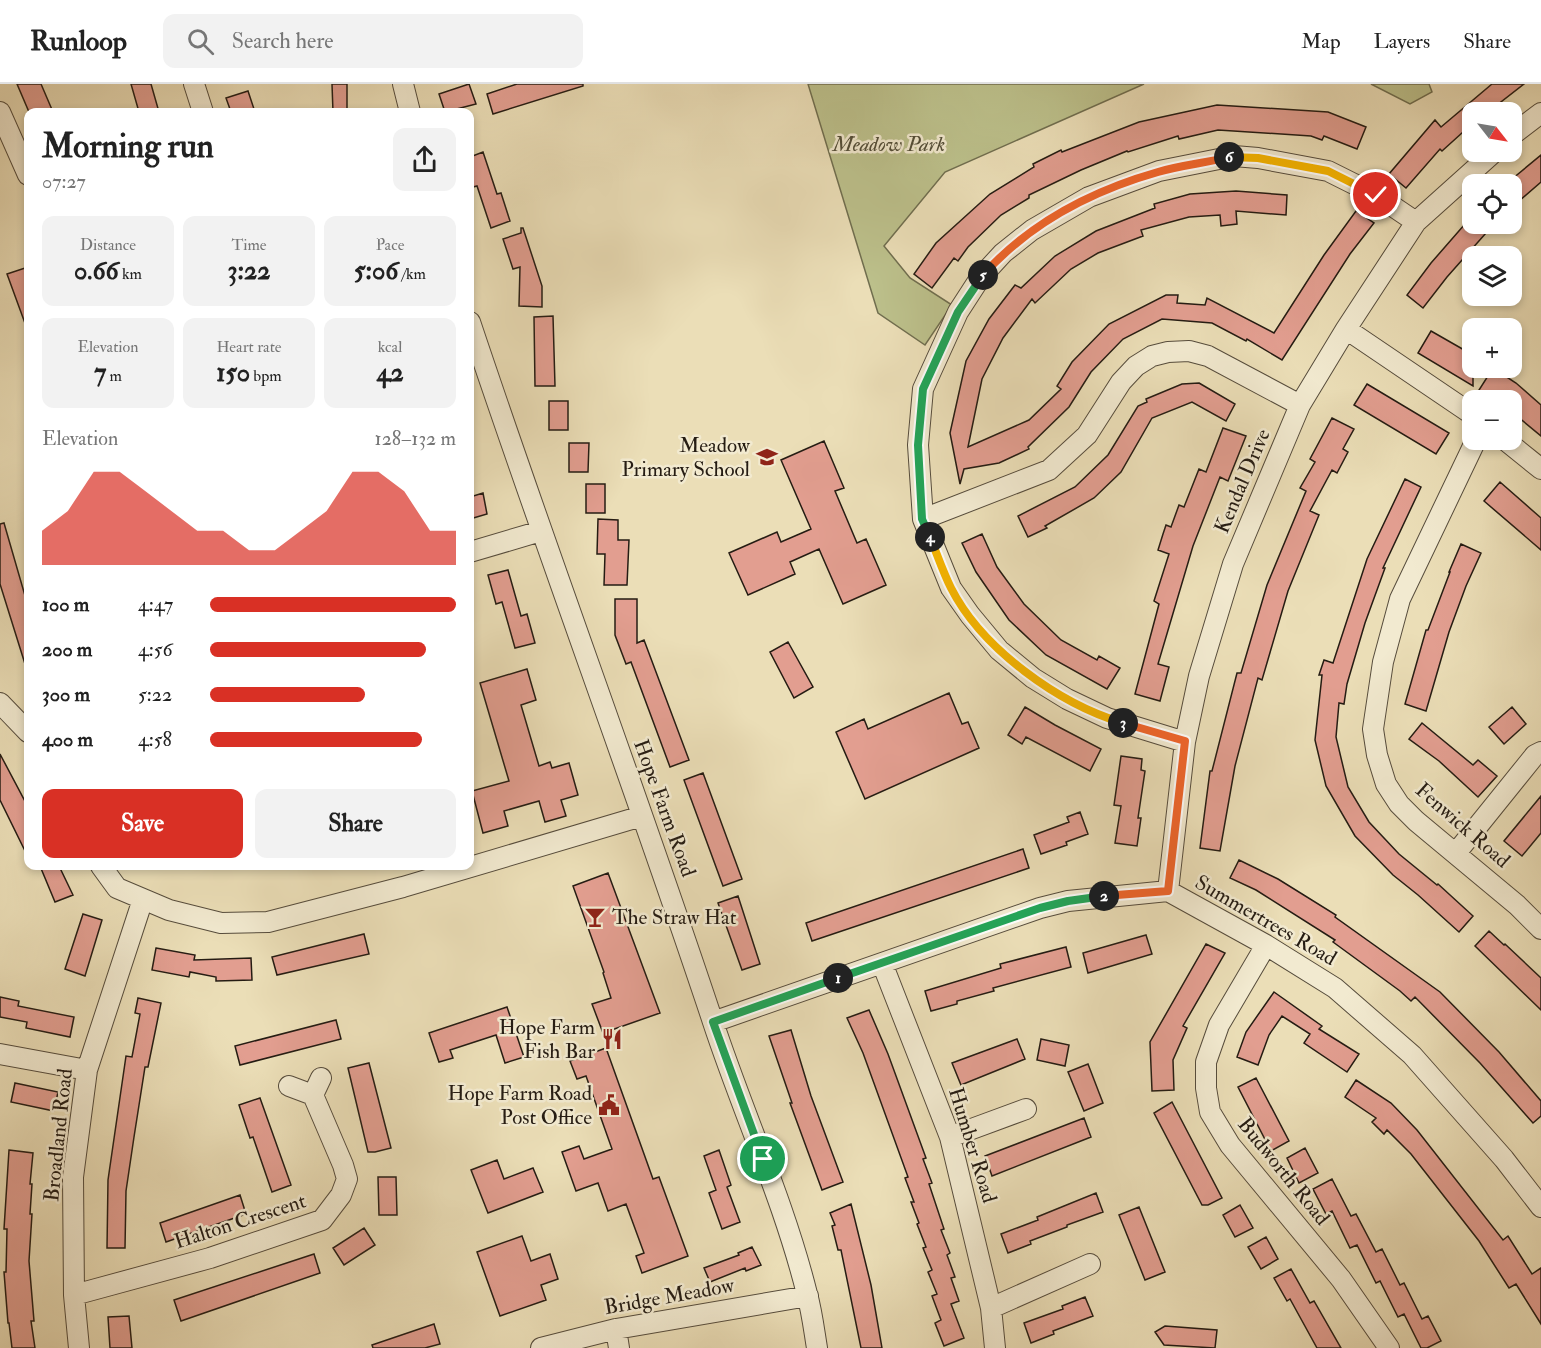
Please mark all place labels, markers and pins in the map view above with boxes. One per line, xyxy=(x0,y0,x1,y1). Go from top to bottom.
pin: 6 xyxy=(1214,142,1244,172)
pin xyxy=(1350,169,1401,220)
pin: 5 xyxy=(968,260,998,290)
place label: Meadow Primary School xyxy=(621,432,751,483)
school or university icon: Meadow Primary School xyxy=(755,445,779,469)
pin: 4 xyxy=(915,522,945,552)
pin: 3 xyxy=(1108,708,1138,738)
pin: 2 xyxy=(1089,881,1119,911)
place label: The Straw Hat xyxy=(612,904,737,931)
bar icon: The Straw Hat xyxy=(583,905,607,929)
pin: 1 xyxy=(823,963,853,993)
place label: Hope Farm Fish Bar xyxy=(499,1014,595,1065)
restaurant icon: Hope Farm Fish Bar xyxy=(600,1027,624,1051)
place label: Hope Farm Road Post Office xyxy=(447,1080,593,1131)
public building icon: Hope Farm Road Post Office xyxy=(597,1093,621,1117)
pin xyxy=(737,1133,788,1184)

